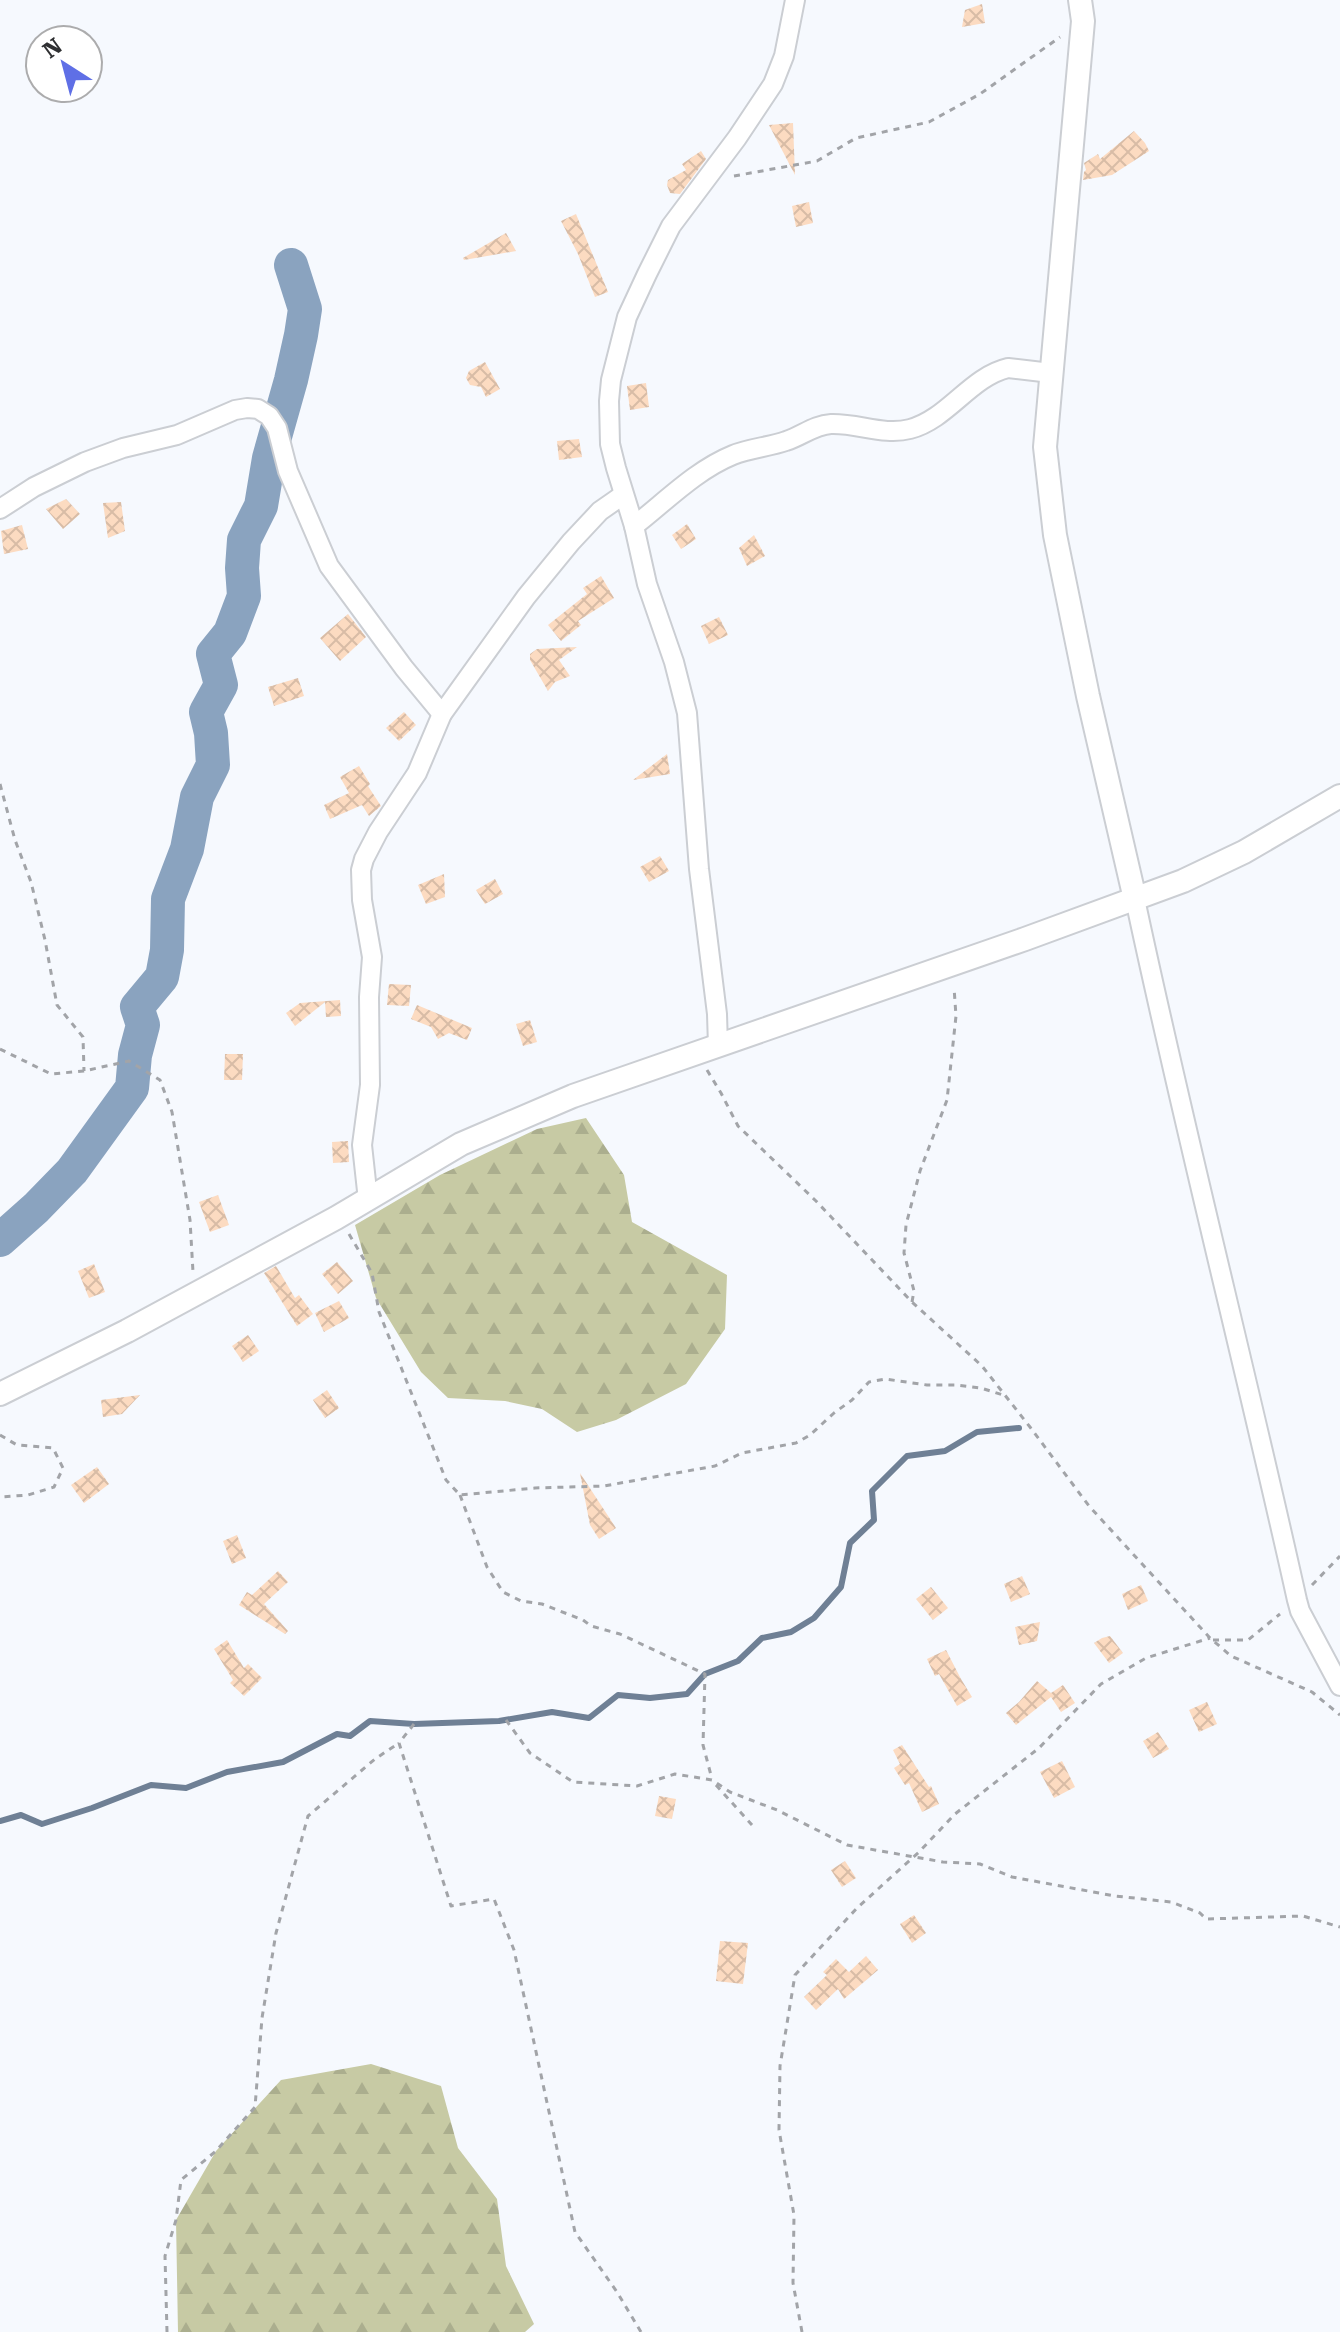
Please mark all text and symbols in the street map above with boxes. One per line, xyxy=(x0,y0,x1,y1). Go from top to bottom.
north arrow xyxy=(24,24,104,104)
text: N xyxy=(38,33,67,63)

